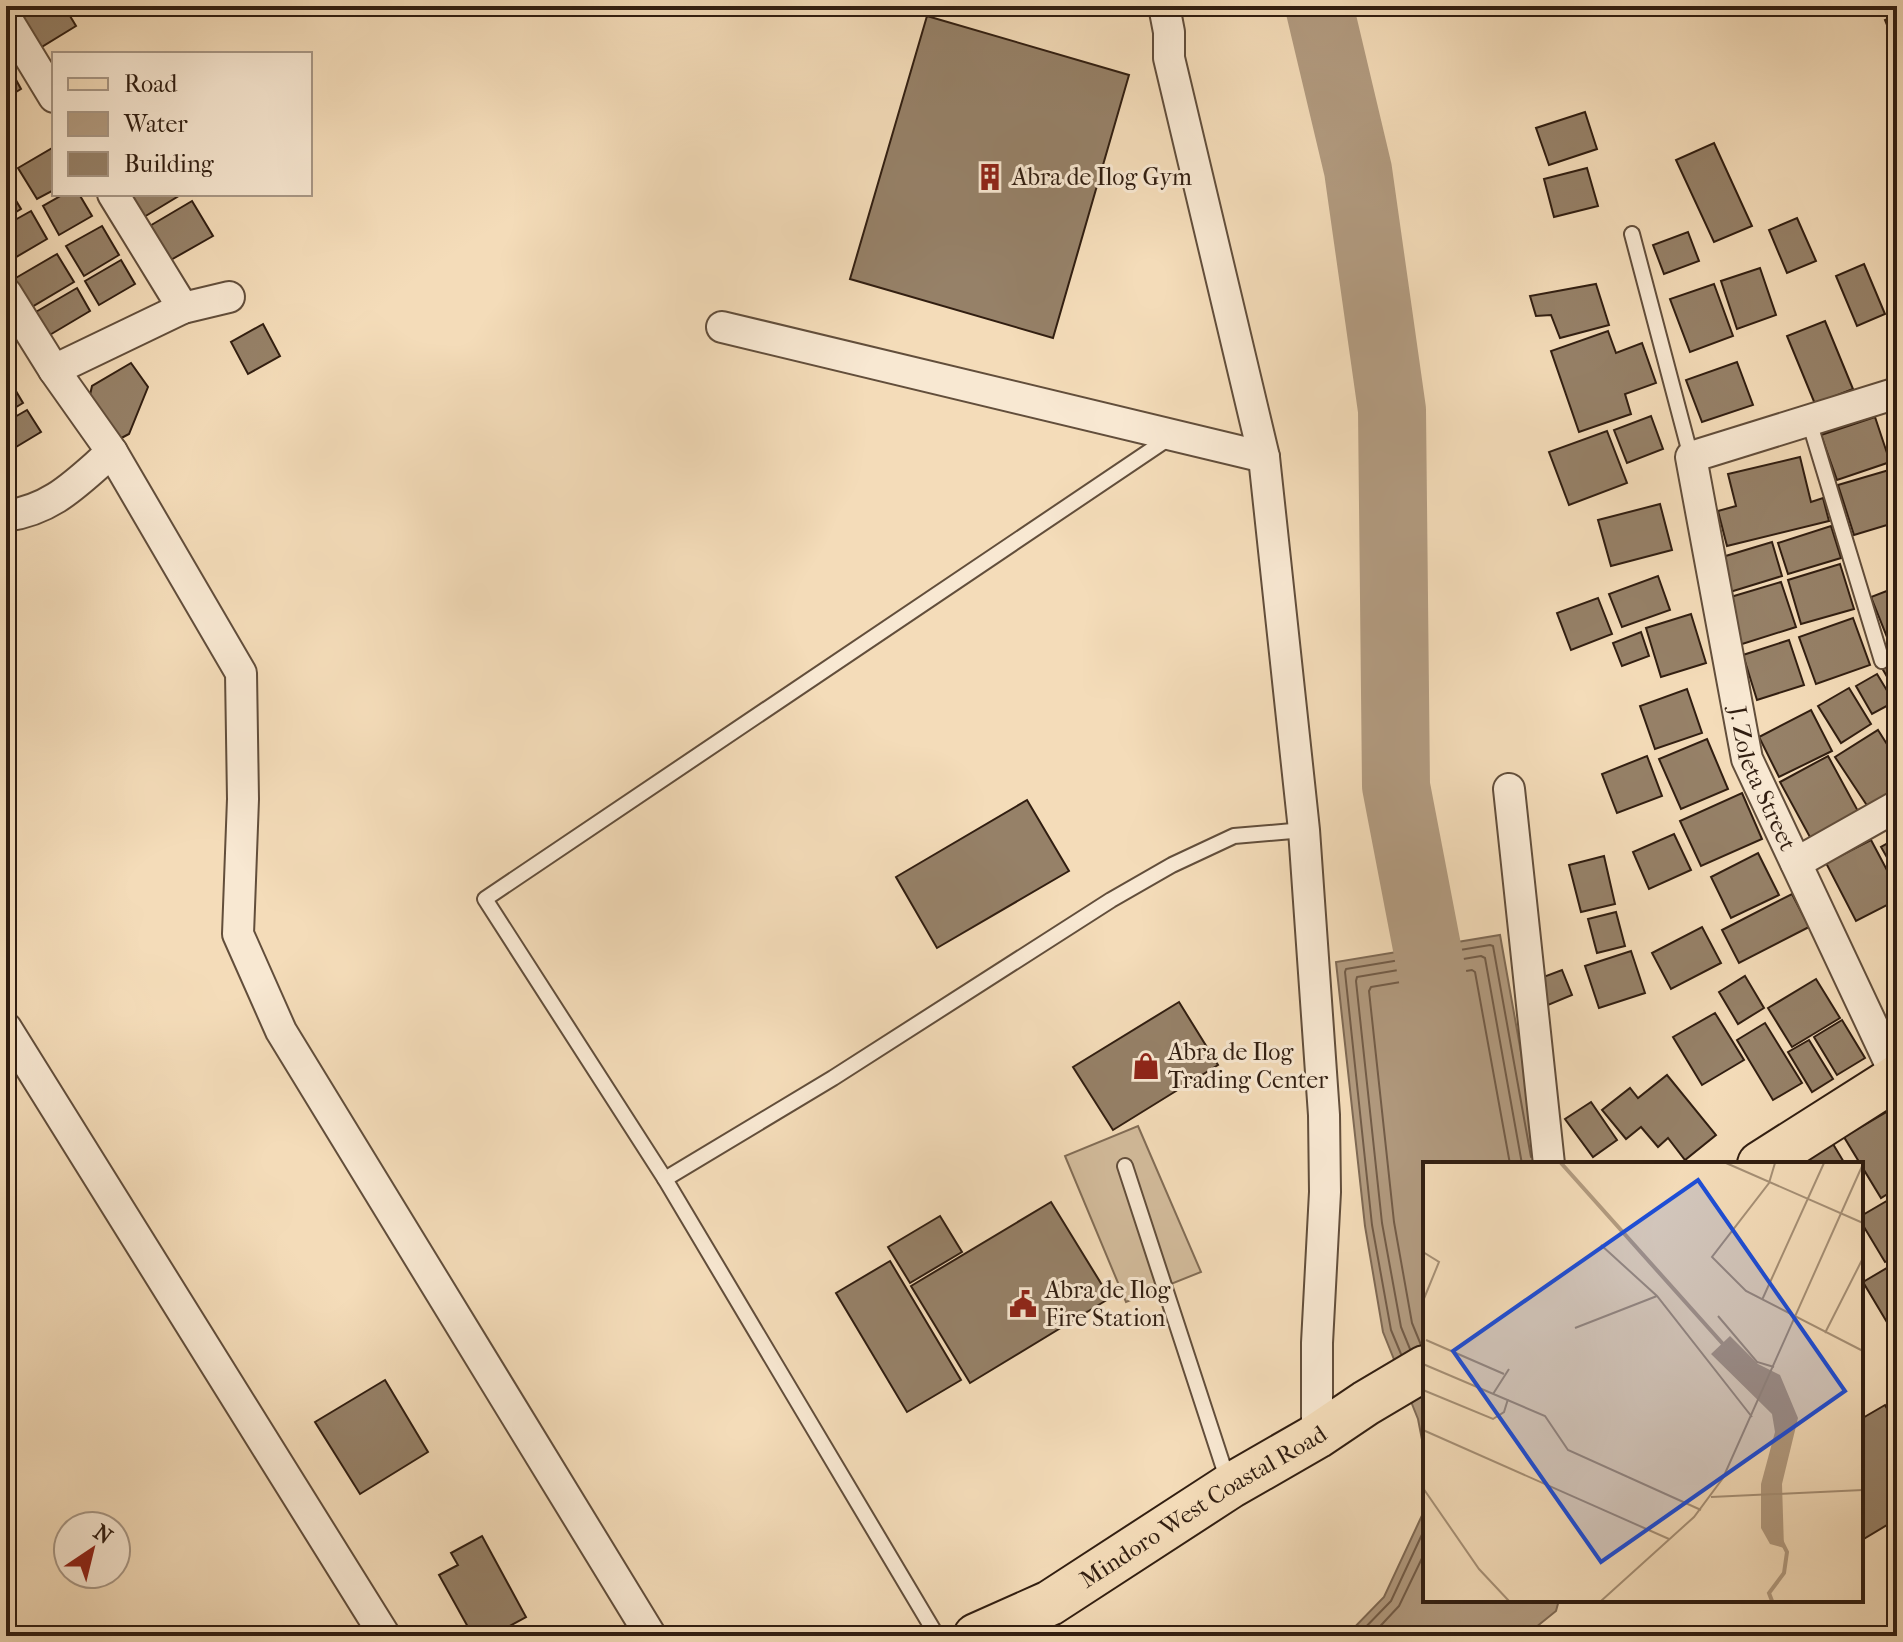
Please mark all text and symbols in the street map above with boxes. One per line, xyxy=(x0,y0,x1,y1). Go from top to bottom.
legend xyxy=(52,52,312,196)
text: Road xyxy=(124,70,178,98)
text: Water xyxy=(123,110,188,138)
text: Building xyxy=(124,150,215,178)
building icon: Abra de Ilog Gym xyxy=(975,162,1005,192)
place label: Abra de Ilog Gym xyxy=(1011,163,1192,191)
street label: J. Zoleta Street xyxy=(1723,702,1802,856)
place label: Abra de Ilog Trading Center xyxy=(1167,1038,1329,1094)
shop icon: Abra de Ilog Trading Center xyxy=(1131,1051,1161,1081)
inset map xyxy=(1423,1162,1863,1602)
place label: Abra de Ilog Fire Station xyxy=(1044,1276,1172,1332)
public building icon: Abra de Ilog Fire Station xyxy=(1008,1289,1038,1319)
street label: Mindoro West Coastal Road xyxy=(1075,1419,1333,1594)
north arrow xyxy=(52,1510,132,1590)
text: N xyxy=(89,1519,117,1550)

